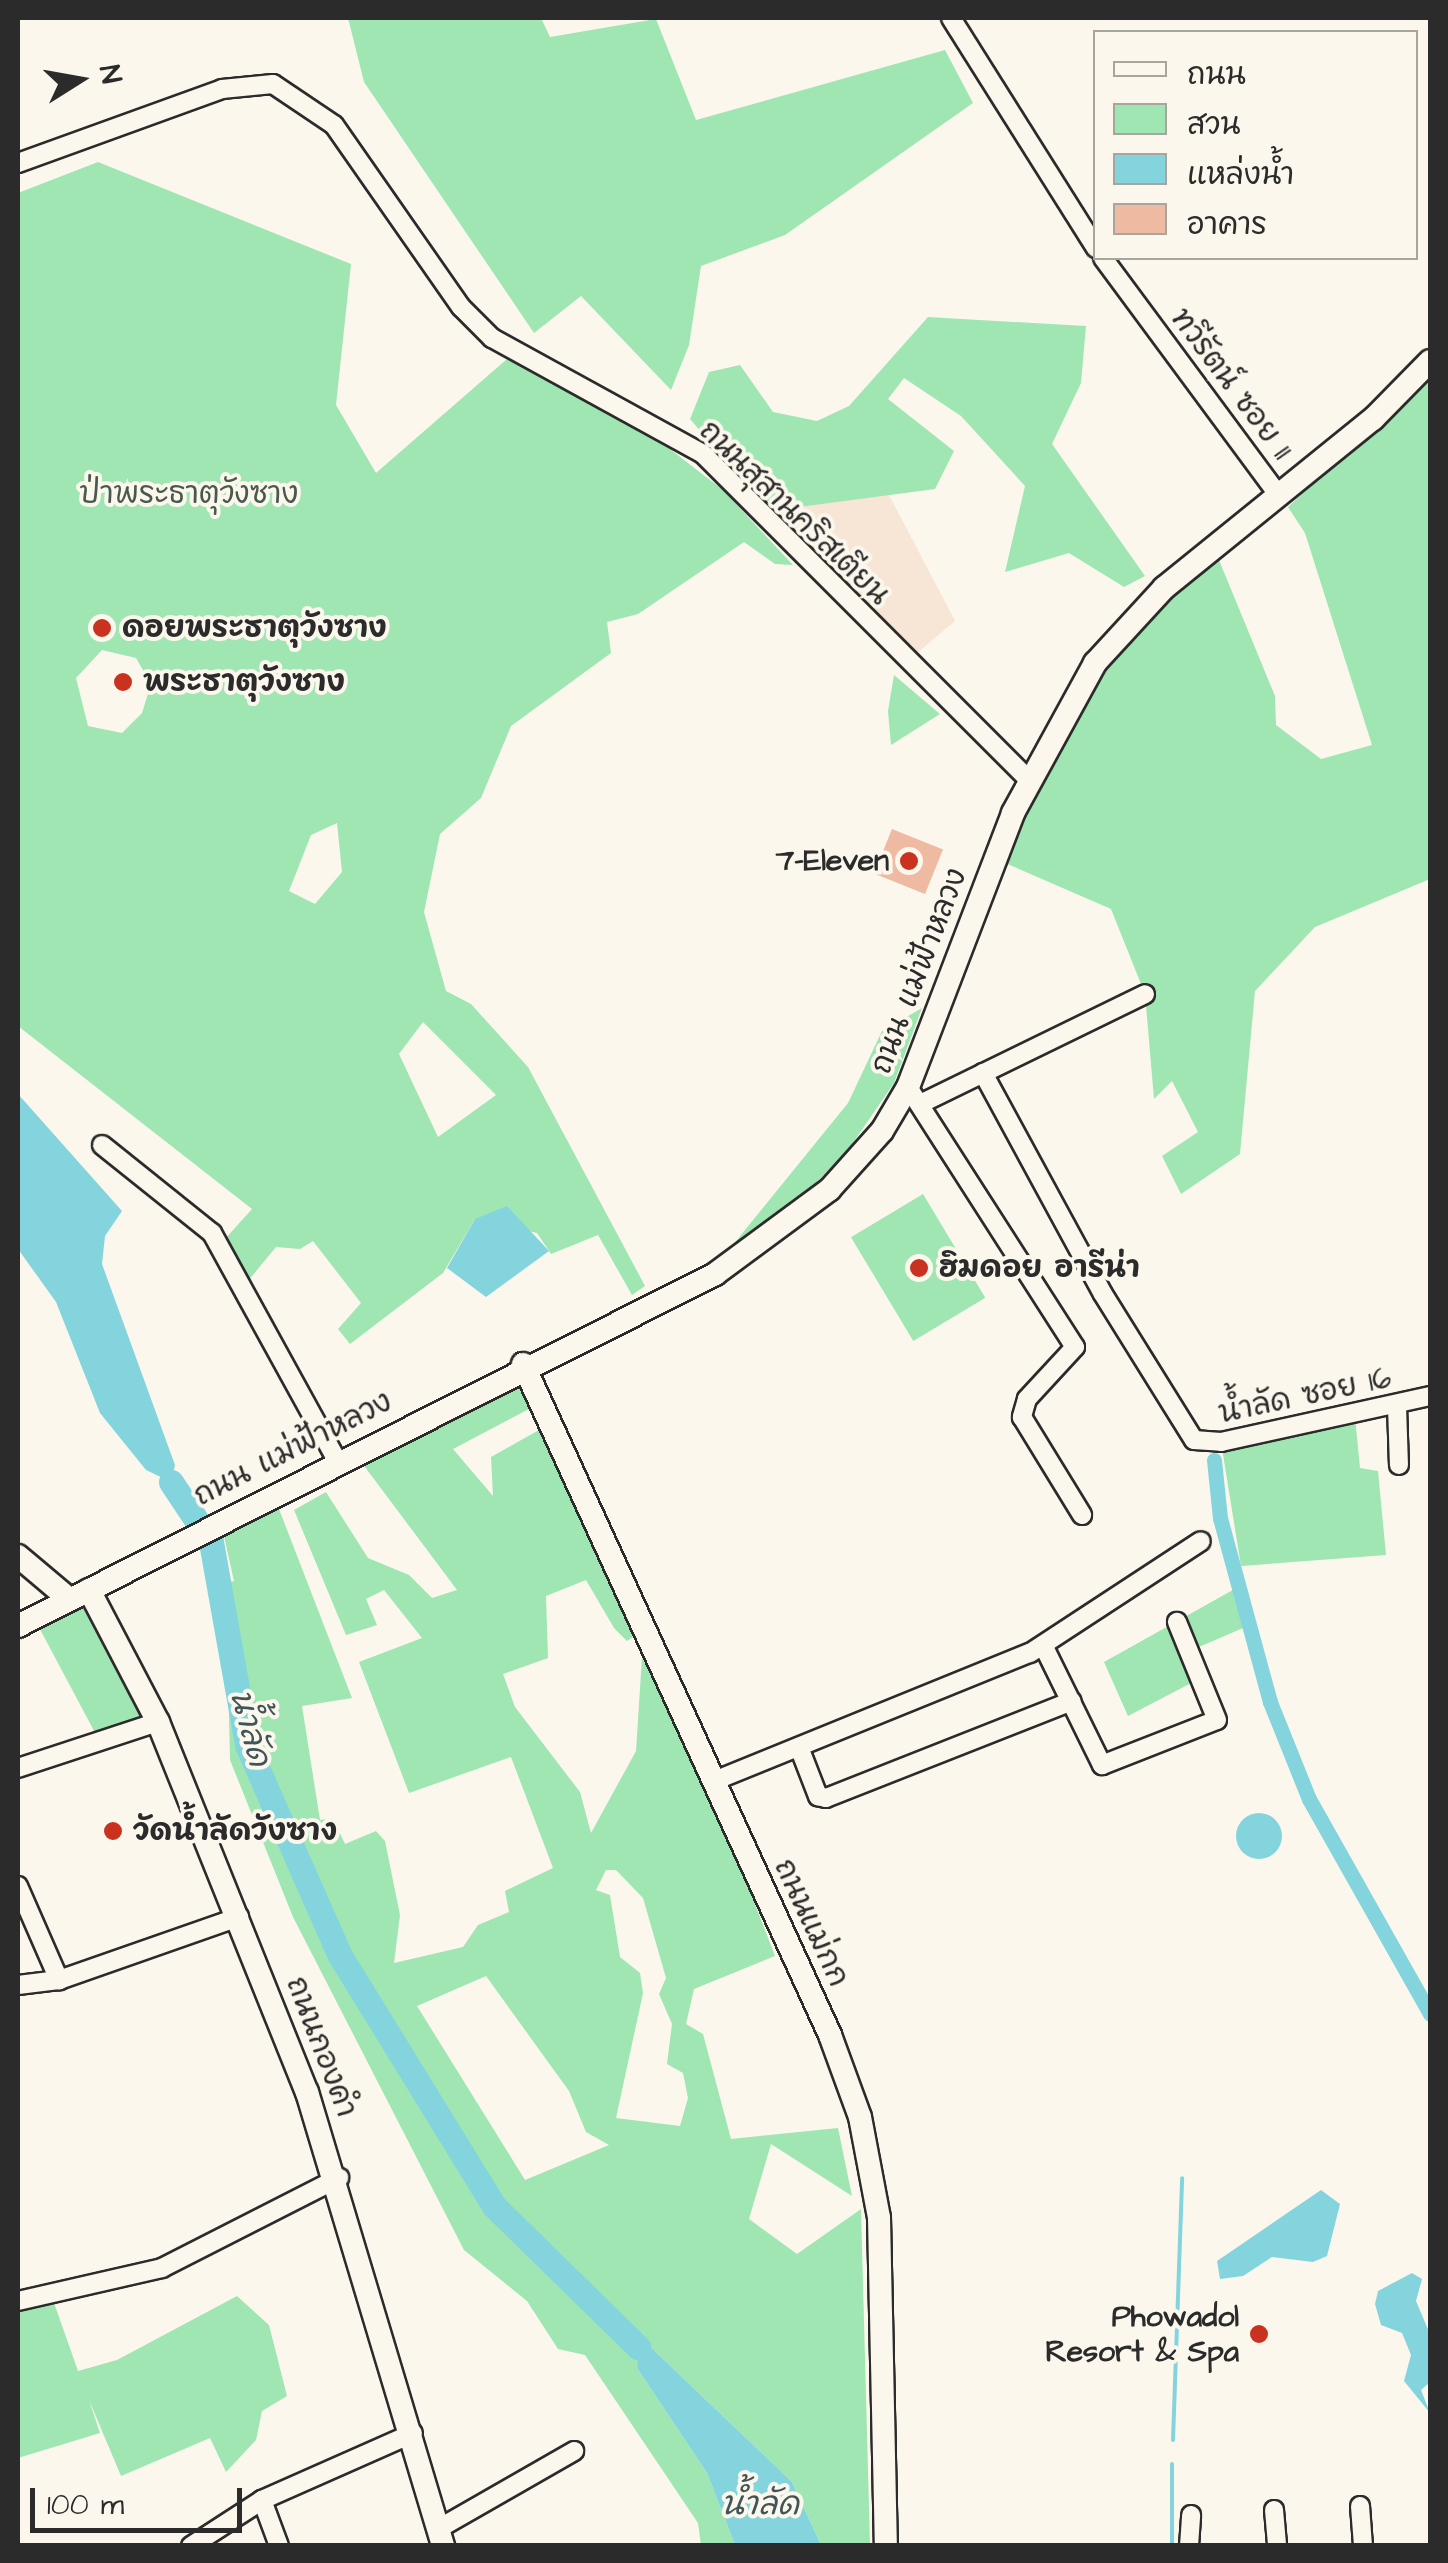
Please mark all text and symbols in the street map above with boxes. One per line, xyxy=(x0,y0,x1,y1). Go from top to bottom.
north arrow xyxy=(30,30,130,130)
legend xyxy=(1093,30,1418,260)
text: ถนน xyxy=(1187,54,1246,96)
text: N xyxy=(89,62,131,87)
text: สวน xyxy=(1187,104,1241,146)
text: แหล่งน้ำ xyxy=(1187,154,1294,196)
text: อาคาร xyxy=(1187,204,1267,246)
street label: ทวีรัตน์ ซอย 11 xyxy=(1162,301,1300,467)
street label: ถนนสุสานคริสเตียน xyxy=(691,413,897,613)
park label: ป่าพระธาตุวังซาง xyxy=(79,476,299,512)
place label: ดอยพระธาตุวังซาง xyxy=(122,610,387,646)
marker: ดอยพระธาตุวังซาง xyxy=(91,617,113,639)
place label: พระธาตุวังซาง xyxy=(143,664,345,700)
marker: พระธาตุวังซาง xyxy=(112,671,134,693)
place label: 7-Eleven xyxy=(776,843,889,879)
marker: 7-Eleven xyxy=(898,850,920,872)
street label: ถนน แม่ฟ้าหลวง xyxy=(863,863,975,1079)
place label: ฮิมดอย อารีน่า xyxy=(939,1250,1140,1286)
marker: ฮิมดอย อารีน่า xyxy=(908,1257,930,1279)
street label: น้ำลัด ซอย 16 xyxy=(1215,1360,1395,1432)
street label: ถนน แม่ฟ้าหลวง xyxy=(188,1384,398,1514)
water label: น้ำลัด xyxy=(220,1685,278,1771)
place label: วัดน้ำลัดวังซาง xyxy=(133,1813,337,1849)
marker: วัดน้ำลัดวังซาง xyxy=(102,1820,124,1842)
street label: ถนนแม่กก xyxy=(766,1853,856,1993)
street label: ถนนกองคำ xyxy=(278,1972,364,2122)
place label: Phowadol Resort & Spa xyxy=(1045,2299,1239,2370)
marker: Phowadol Resort & Spa xyxy=(1248,2323,1270,2345)
scale bar xyxy=(35,2468,248,2530)
text: 100 m xyxy=(47,2484,124,2526)
water label: น้ำลัด xyxy=(721,2486,799,2524)

